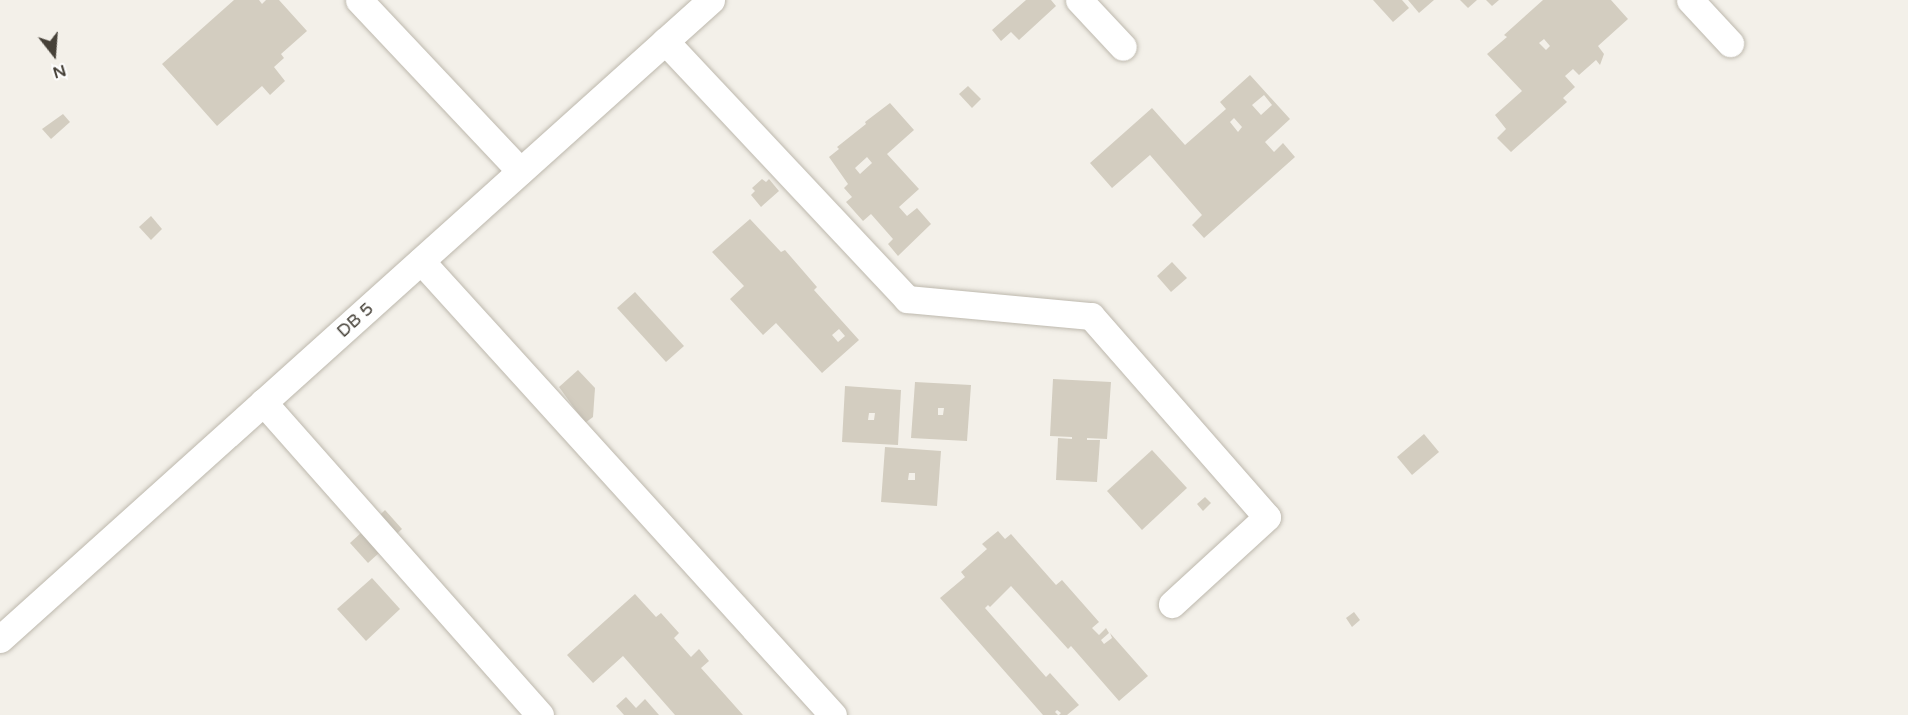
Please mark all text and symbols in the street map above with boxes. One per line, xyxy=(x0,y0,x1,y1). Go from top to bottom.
north arrow xyxy=(24,24,84,84)
text: N xyxy=(50,60,68,83)
street label: DB 5 xyxy=(332,298,378,342)

